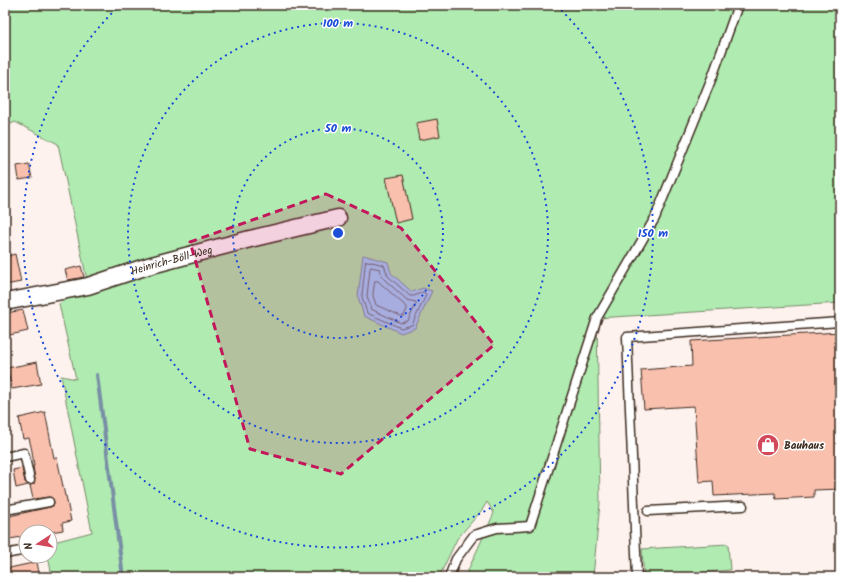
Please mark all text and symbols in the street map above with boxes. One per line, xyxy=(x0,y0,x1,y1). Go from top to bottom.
text: 100 m xyxy=(323,14,353,33)
text: 50 m xyxy=(324,119,352,138)
text: 150 m xyxy=(638,224,668,243)
centre of rings xyxy=(331,226,345,240)
street label: Heinrich-Böll-Weg xyxy=(128,241,215,281)
shop icon: Bauhaus xyxy=(755,432,781,458)
place label: Bauhaus xyxy=(784,437,825,455)
north arrow xyxy=(18,524,58,564)
text: N xyxy=(20,541,39,551)

